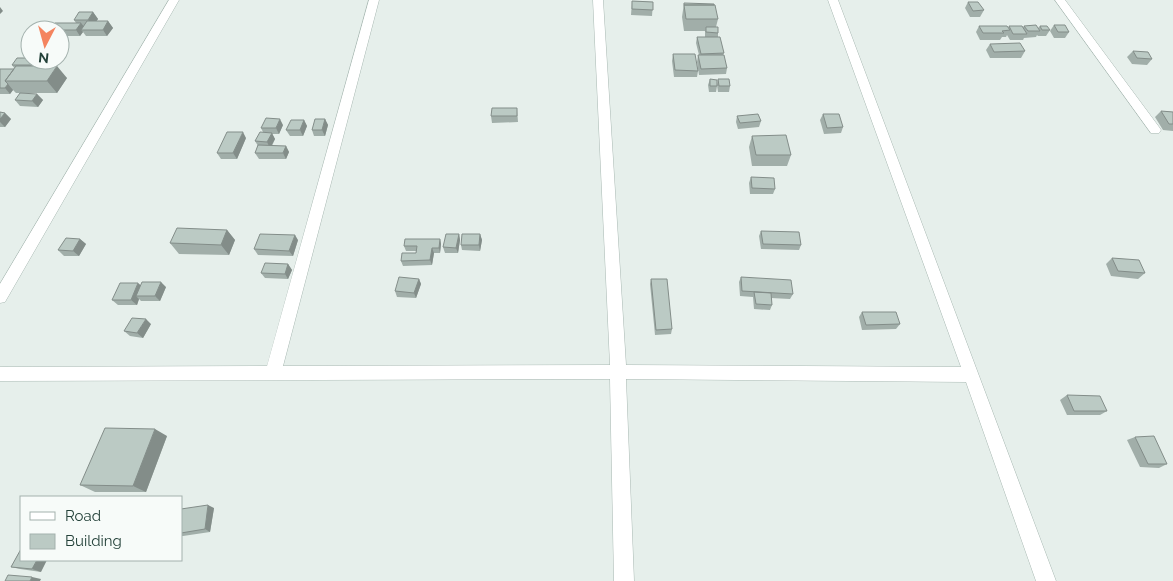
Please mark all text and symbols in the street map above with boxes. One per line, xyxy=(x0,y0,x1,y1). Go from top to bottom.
north arrow xyxy=(20,20,70,70)
text: N xyxy=(37,49,50,66)
legend xyxy=(20,496,182,561)
text: Road xyxy=(65,507,101,525)
text: Building xyxy=(65,532,122,550)

